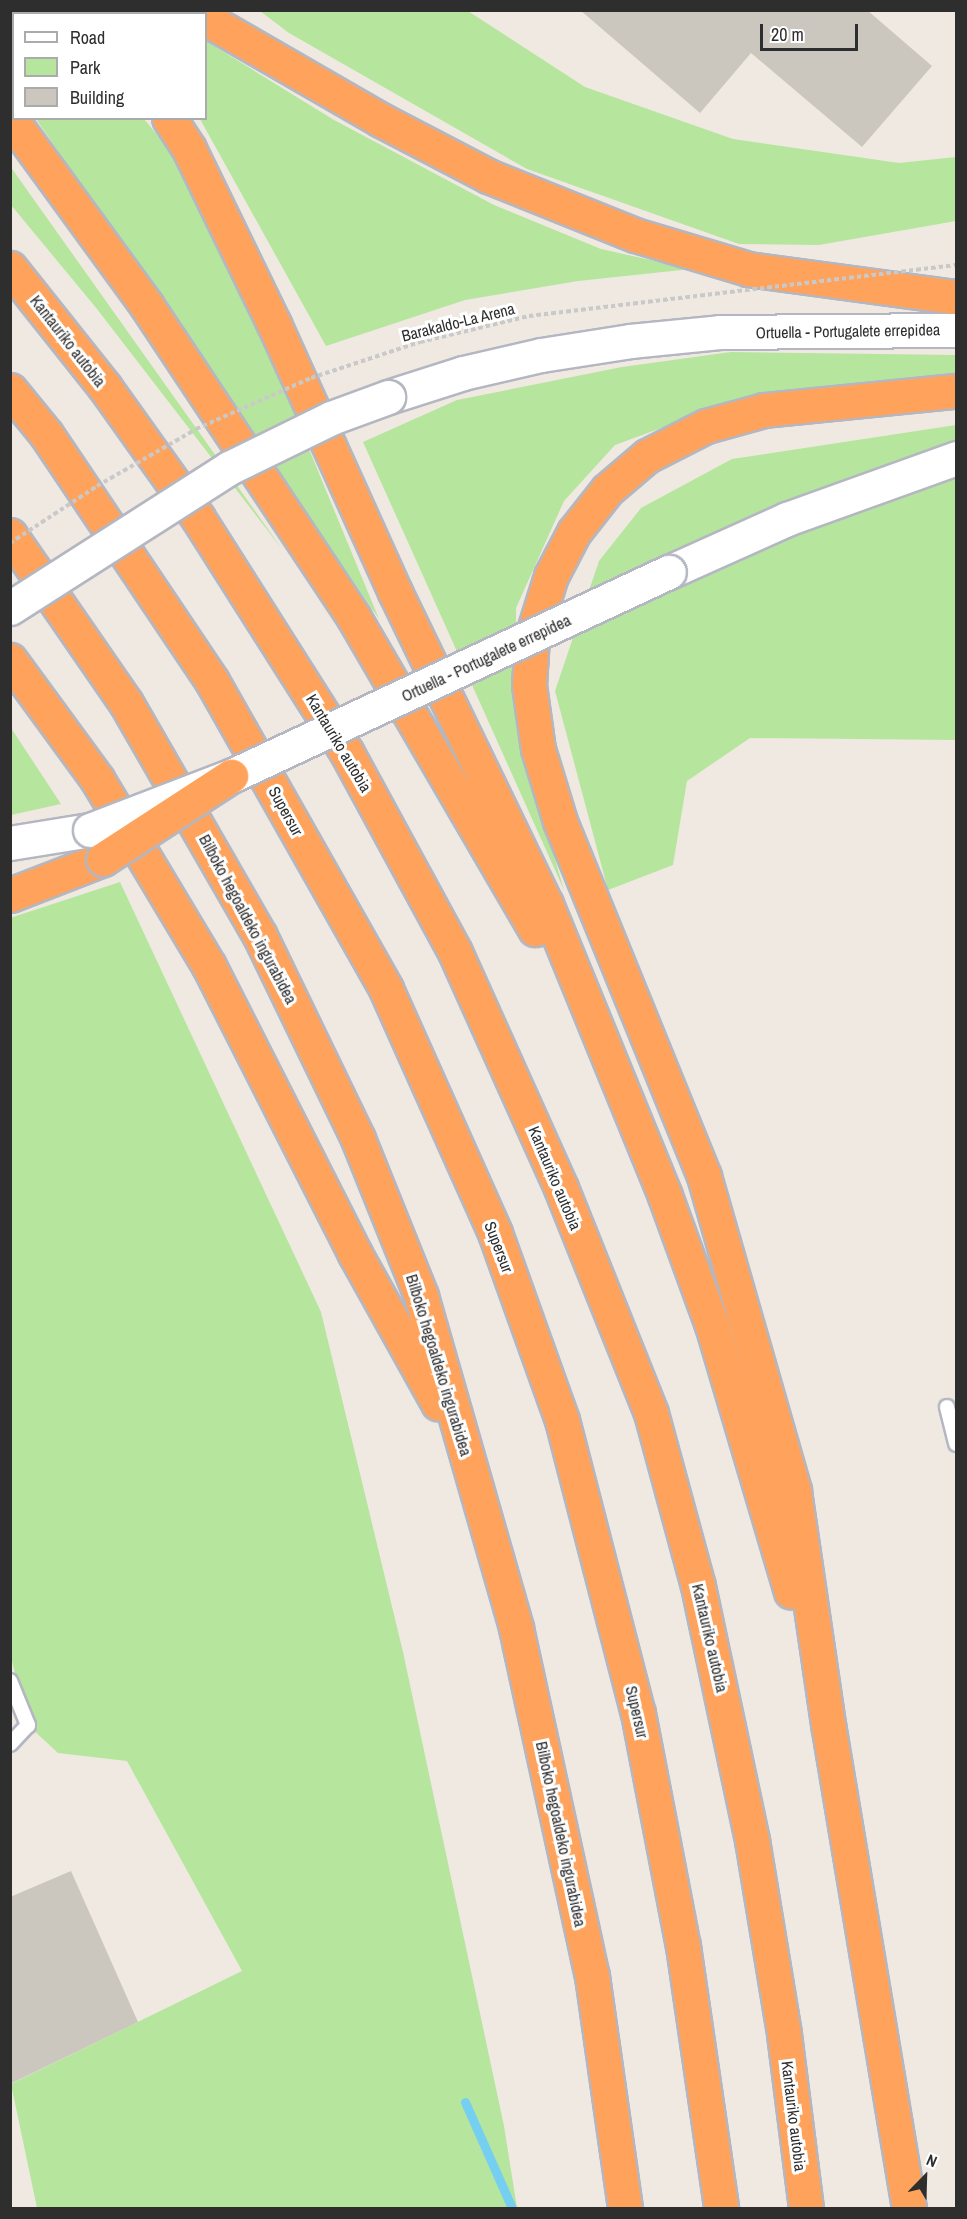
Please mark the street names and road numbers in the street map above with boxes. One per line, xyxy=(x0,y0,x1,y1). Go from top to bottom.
street label: Kantauriko autobia xyxy=(26,291,110,391)
street label: Barakaldo-La Arena xyxy=(399,299,517,345)
street label: Ortuella - Portugalete errepidea xyxy=(756,320,940,342)
street label: Ortuella - Portugalete errepidea xyxy=(398,610,574,706)
street label: Kantauriko autobia xyxy=(302,691,376,795)
street label: Supersur xyxy=(265,783,307,839)
street label: Bilboko hegoaldeko ingurabidea xyxy=(195,831,301,1007)
street label: Kantauriko autobia xyxy=(525,1123,585,1233)
street label: Supersur xyxy=(480,1219,518,1275)
street label: Bilboko hegoaldeko ingurabidea xyxy=(402,1272,476,1458)
street label: Kantauriko autobia xyxy=(688,1582,732,1694)
street label: Supersur xyxy=(622,1684,652,1740)
street label: Bilboko hegoaldeko ingurabidea xyxy=(532,1740,590,1928)
street label: Kantauriko autobia xyxy=(778,2060,810,2172)

